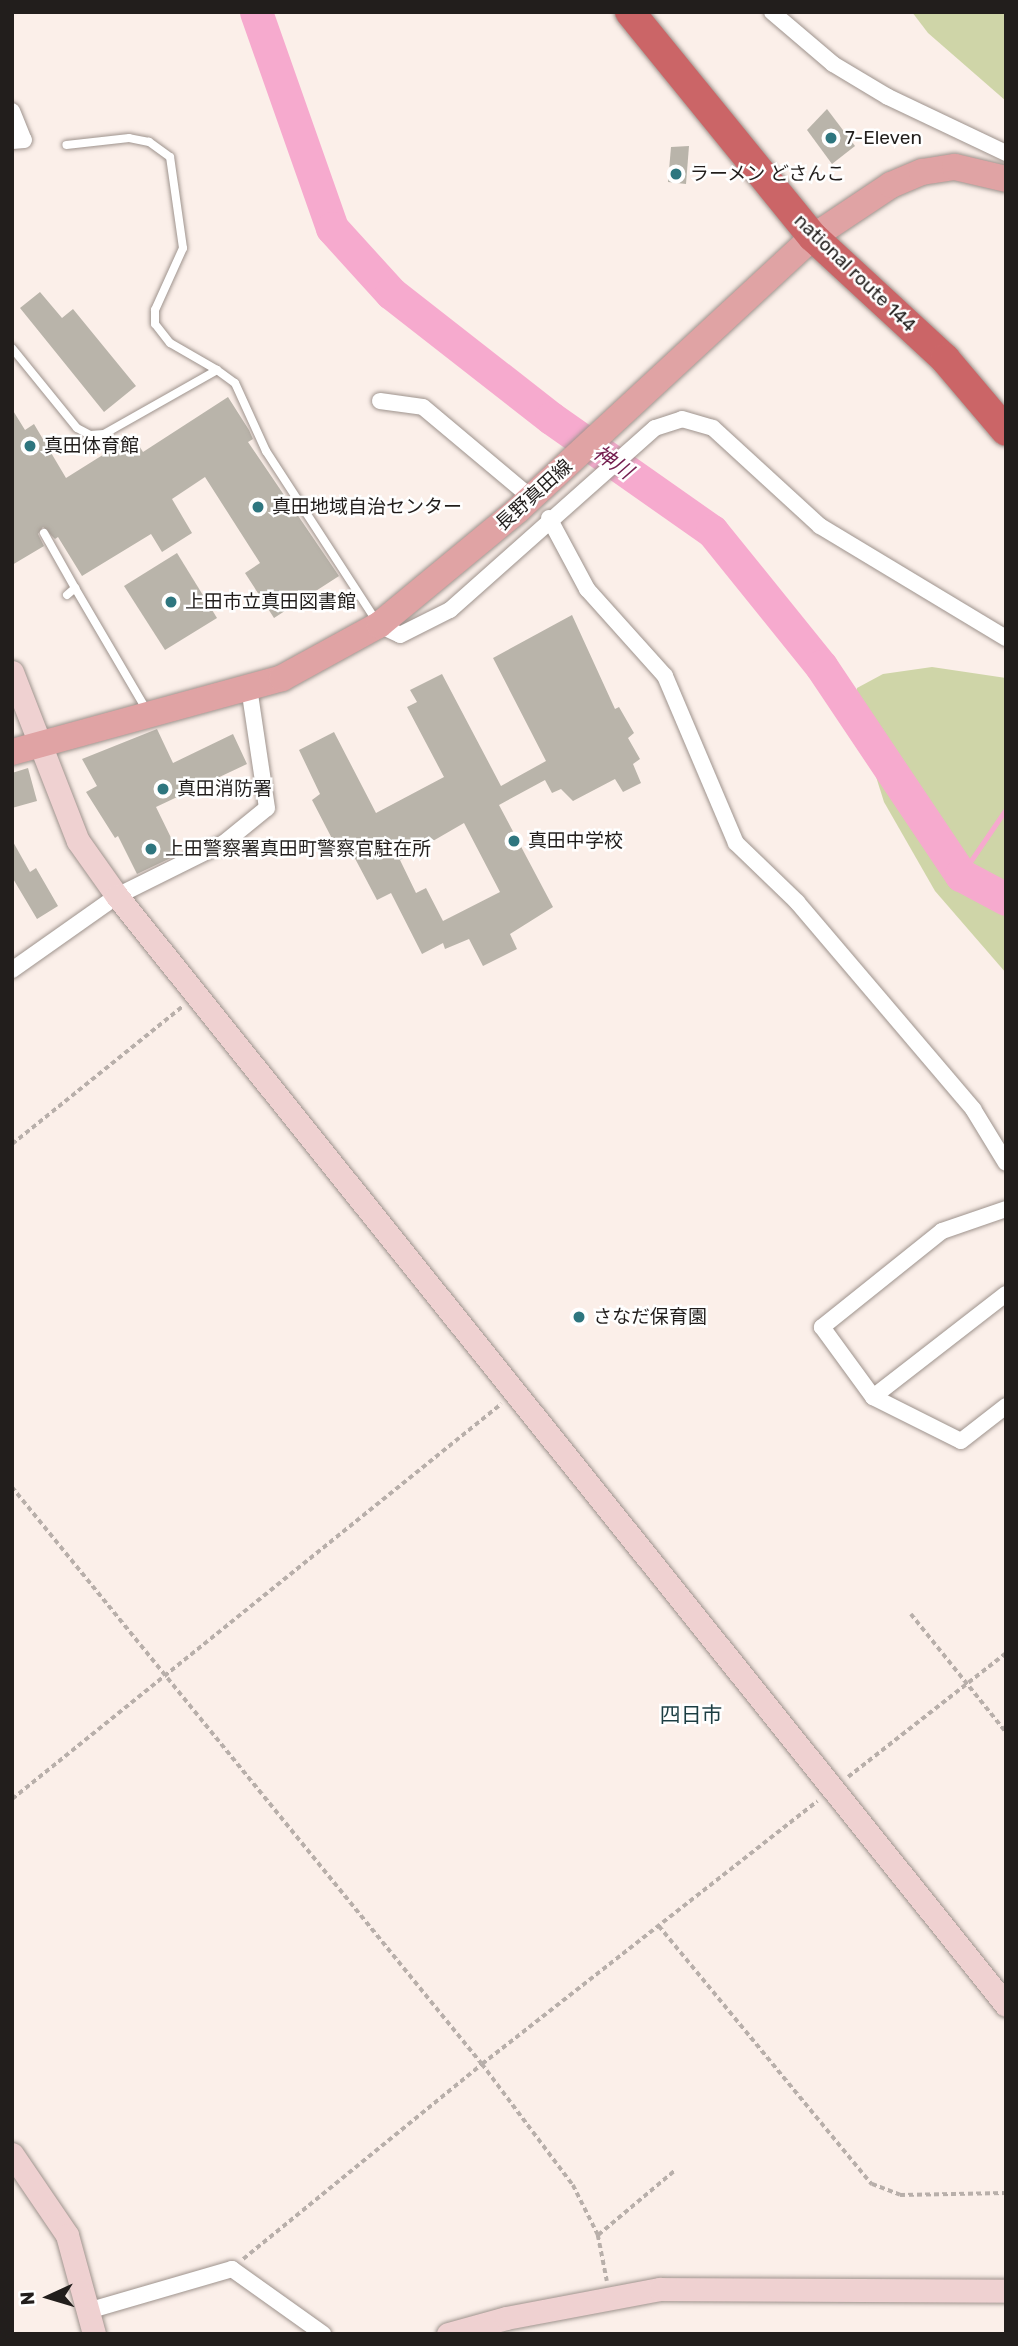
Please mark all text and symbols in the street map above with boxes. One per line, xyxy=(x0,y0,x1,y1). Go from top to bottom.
place label: 7-Eleven xyxy=(845,127,922,149)
marker: 7-Eleven xyxy=(823,130,839,146)
place label: ラーメン どさんこ xyxy=(690,163,847,185)
marker: ラーメン どさんこ xyxy=(668,166,684,182)
street label: national route 144 xyxy=(790,209,920,337)
place label: 真田体育館 xyxy=(44,435,139,457)
marker: 真田体育館 xyxy=(22,438,38,454)
water label: 神川 xyxy=(589,440,637,484)
street label: 長野真田線 xyxy=(491,455,577,535)
place label: 真田地域自治センター xyxy=(272,496,462,518)
marker: 真田地域自治センター xyxy=(250,499,266,515)
place label: 上田市立真田図書館 xyxy=(185,591,356,613)
marker: 上田市立真田図書館 xyxy=(163,594,179,610)
place label: 真田消防署 xyxy=(177,778,272,800)
marker: 真田消防署 xyxy=(155,781,171,797)
place label: 真田中学校 xyxy=(528,830,623,852)
marker: 真田中学校 xyxy=(506,833,522,849)
place label: 上田警察署真田町警察官駐在所 xyxy=(165,838,431,860)
marker: 上田警察署真田町警察官駐在所 xyxy=(143,841,159,857)
place label: さなだ保育園 xyxy=(593,1306,707,1328)
marker: さなだ保育園 xyxy=(571,1309,587,1325)
district label: 四日市 xyxy=(660,1702,722,1728)
north arrow xyxy=(14,2262,84,2332)
text: N xyxy=(16,2291,40,2306)

